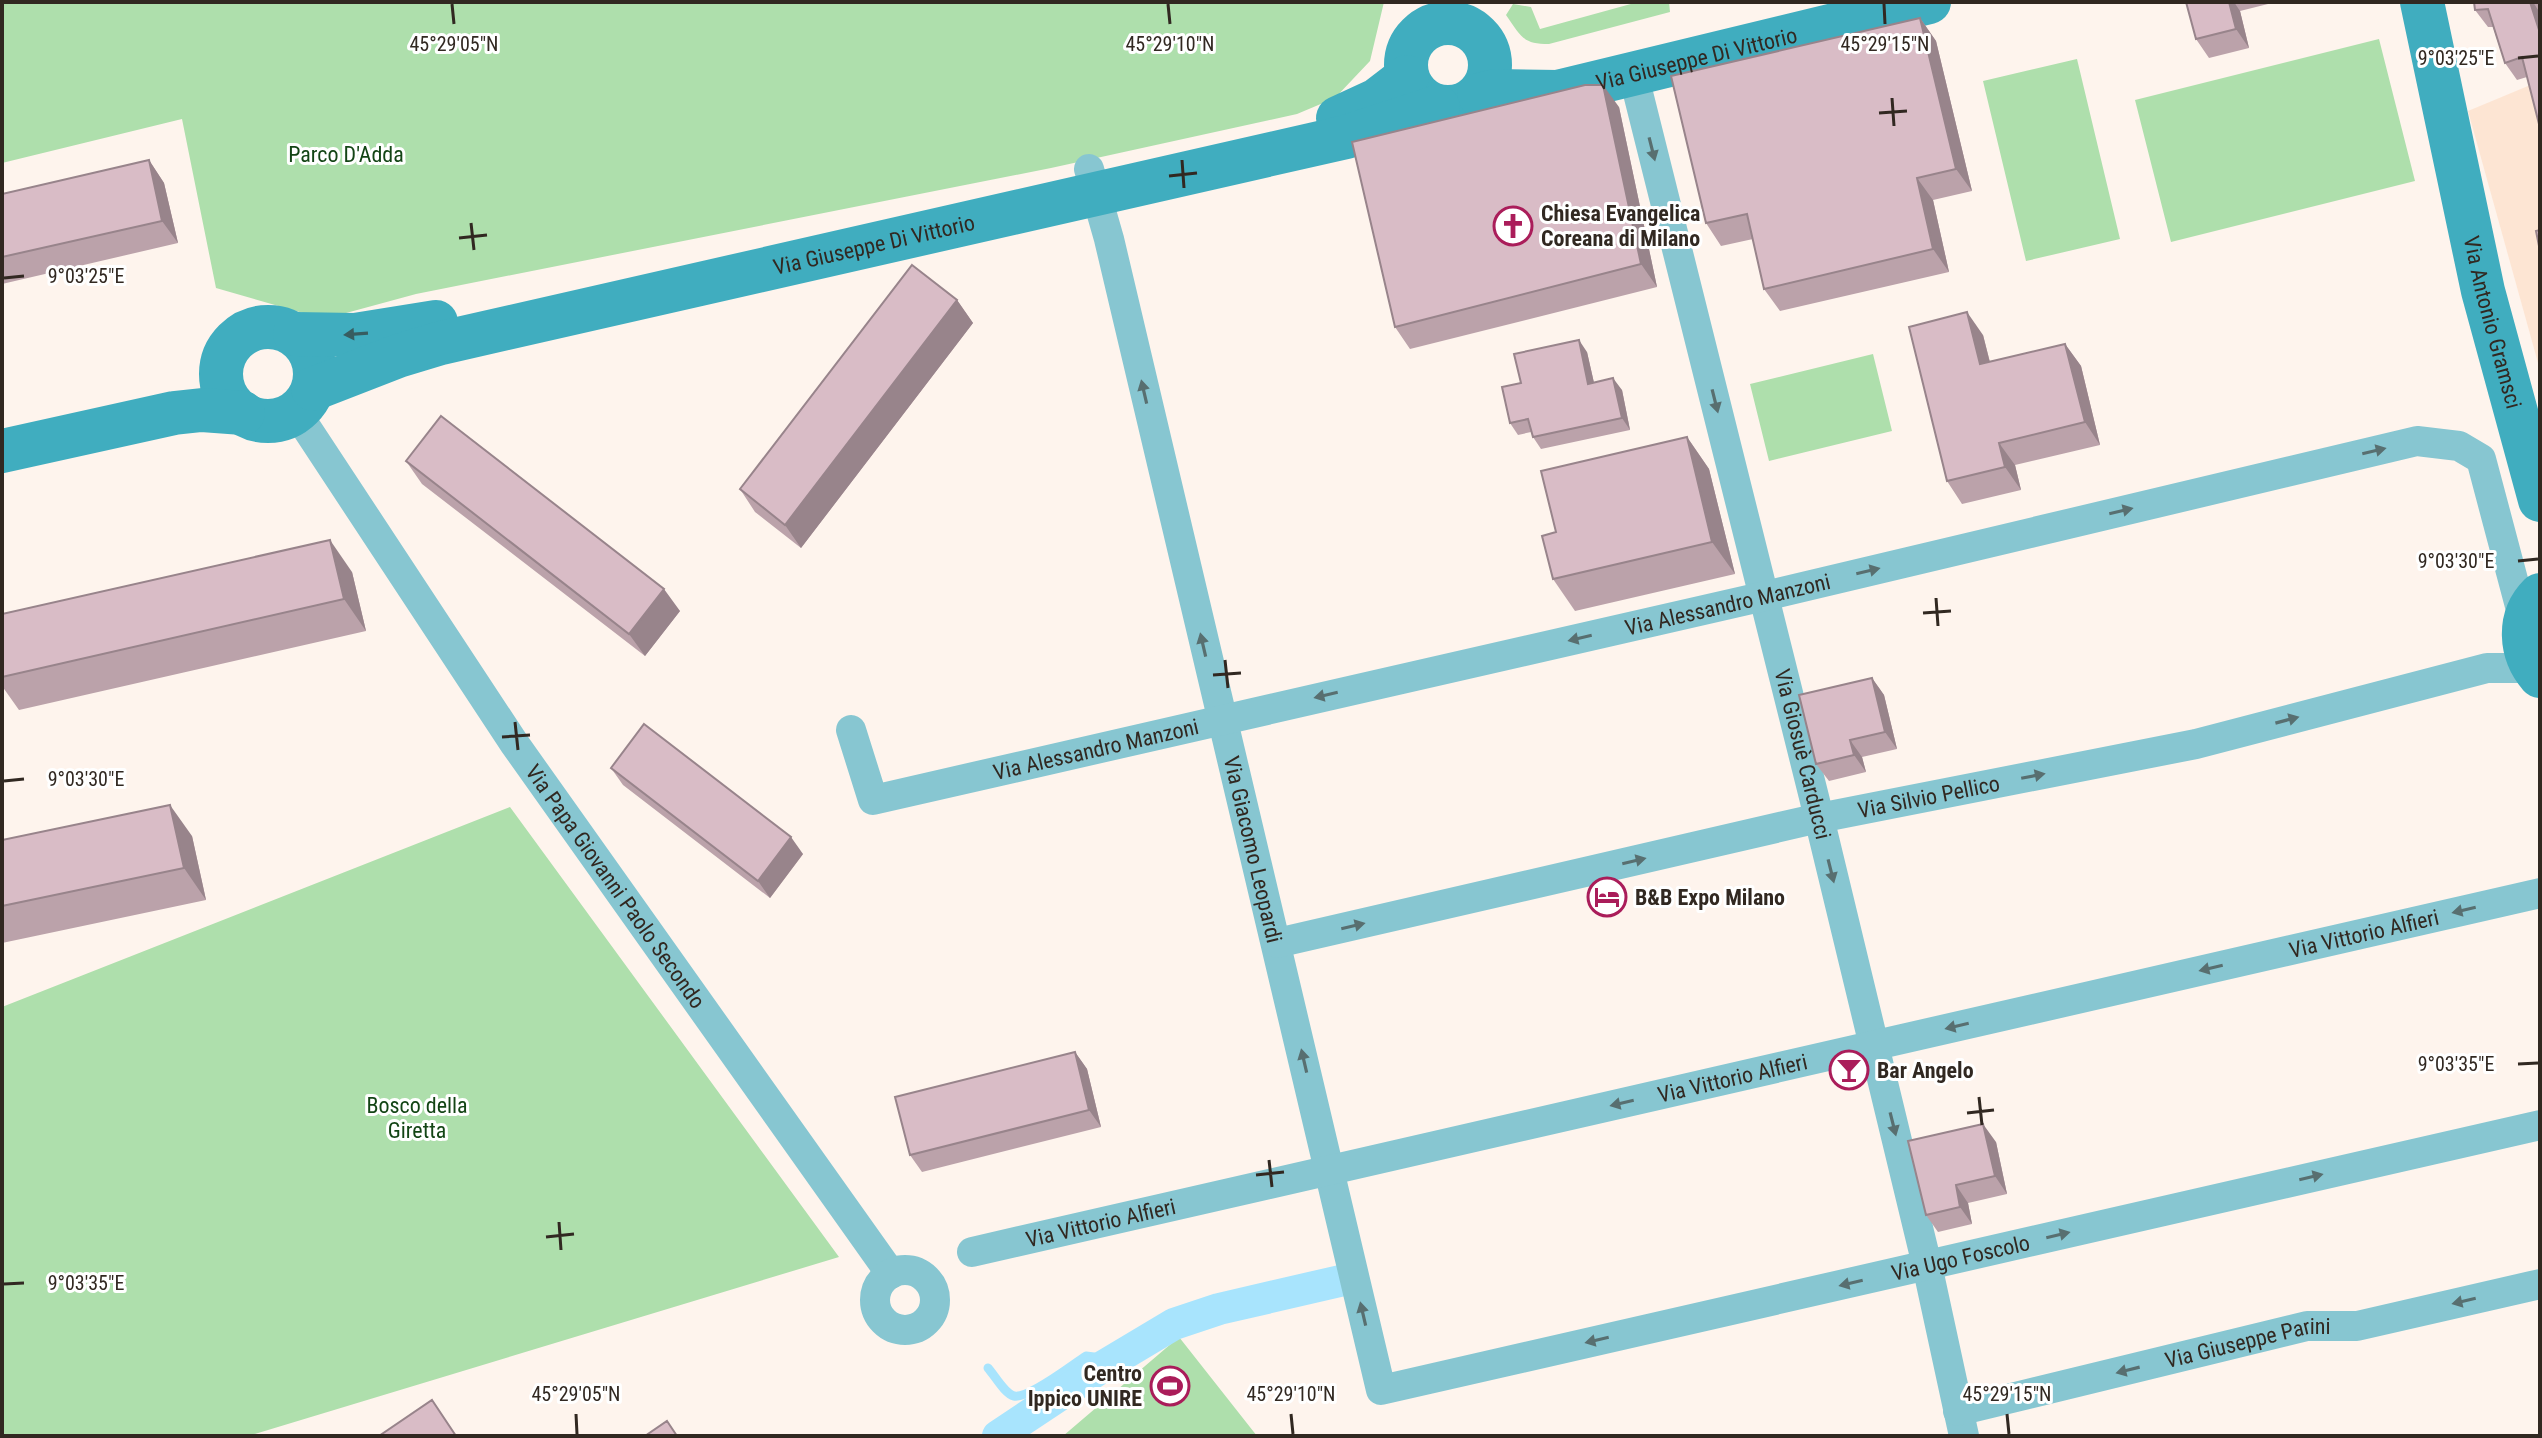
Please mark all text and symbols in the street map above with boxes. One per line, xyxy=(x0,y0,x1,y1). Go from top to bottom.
street label: Via Giuseppe Di Vittorio xyxy=(1593,22,1799,95)
text: 45°29'05"N xyxy=(409,32,499,56)
text: 45°29'10"N xyxy=(1125,32,1215,56)
text: 45°29'15"N xyxy=(1840,32,1930,56)
text: 9°03'25"E xyxy=(2418,46,2494,70)
one-way arrow xyxy=(1646,137,1658,162)
park label: Parco D'Adda xyxy=(288,142,404,167)
place label: Chiesa Evangelica Coreana di Milano xyxy=(1541,201,1700,251)
church icon: Chiesa Evangelica Coreana di Milano xyxy=(1492,205,1534,247)
street label: Via Giuseppe Di Vittorio xyxy=(771,209,977,280)
street label: Via Antonio Gramsci xyxy=(2459,234,2527,411)
text: 9°03'25"E xyxy=(48,264,124,288)
one-way arrow xyxy=(343,327,368,340)
one-way arrow xyxy=(1137,379,1150,404)
one-way arrow xyxy=(1710,389,1722,414)
one-way arrow xyxy=(2362,444,2387,457)
one-way arrow xyxy=(2109,505,2134,517)
text: 9°03'30"E xyxy=(2418,549,2494,573)
one-way arrow xyxy=(1856,565,1881,577)
street label: Via Alessandro Manzoni xyxy=(1622,568,1833,640)
one-way arrow xyxy=(1197,632,1209,657)
one-way arrow xyxy=(1567,632,1592,645)
street label: Via Giosuè Carducci xyxy=(1770,666,1836,842)
one-way arrow xyxy=(1313,689,1338,702)
street label: Via Alessandro Manzoni xyxy=(991,713,1201,785)
one-way arrow xyxy=(2275,713,2300,725)
street label: Via Giacomo Leopardi xyxy=(1219,753,1287,945)
street label: Via Papa Giovanni Paolo Secondo xyxy=(521,760,711,1013)
text: 9°03'30"E xyxy=(48,767,124,791)
one-way arrow xyxy=(2021,769,2046,782)
street label: Via Silvio Pellico xyxy=(1856,770,2002,823)
one-way arrow xyxy=(1621,854,1646,867)
one-way arrow xyxy=(1826,858,1838,883)
hotel icon: B&B Expo Milano xyxy=(1586,876,1628,918)
place label: B&B Expo Milano xyxy=(1635,885,1785,910)
street label: Via Vittorio Alfieri xyxy=(2287,904,2441,963)
one-way arrow xyxy=(2451,904,2476,917)
one-way arrow xyxy=(1341,919,1366,932)
one-way arrow xyxy=(2198,963,2223,975)
one-way arrow xyxy=(1944,1021,1969,1033)
one-way arrow xyxy=(1298,1048,1310,1073)
street label: Via Vittorio Alfieri xyxy=(1655,1049,1810,1107)
bar icon: Bar Angelo xyxy=(1828,1049,1870,1091)
text: 9°03'35"E xyxy=(2418,1052,2494,1076)
place label: Bar Angelo xyxy=(1877,1058,1974,1083)
park label: Bosco della Giretta xyxy=(366,1093,468,1143)
one-way arrow xyxy=(1609,1098,1634,1110)
one-way arrow xyxy=(1887,1111,1899,1136)
one-way arrow xyxy=(2299,1170,2324,1183)
street label: Via Vittorio Alfieri xyxy=(1023,1193,1178,1252)
one-way arrow xyxy=(2045,1228,2070,1241)
street label: Via Ugo Foscolo xyxy=(1889,1230,2032,1285)
text: 9°03'35"E xyxy=(48,1271,124,1295)
one-way arrow xyxy=(1838,1277,1863,1289)
one-way arrow xyxy=(2451,1295,2476,1308)
one-way arrow xyxy=(1357,1301,1369,1326)
street label: Via Giuseppe Parini xyxy=(2162,1313,2330,1373)
one-way arrow xyxy=(1585,1335,1610,1347)
place label: Centro Ippico UNIRE xyxy=(1028,1361,1142,1411)
one-way arrow xyxy=(2115,1364,2140,1377)
sports icon: Centro Ippico UNIRE xyxy=(1149,1365,1191,1407)
text: 45°29'05"N xyxy=(531,1382,621,1406)
text: 45°29'10"N xyxy=(1246,1382,1336,1406)
text: 45°29'15"N xyxy=(1962,1382,2052,1406)

